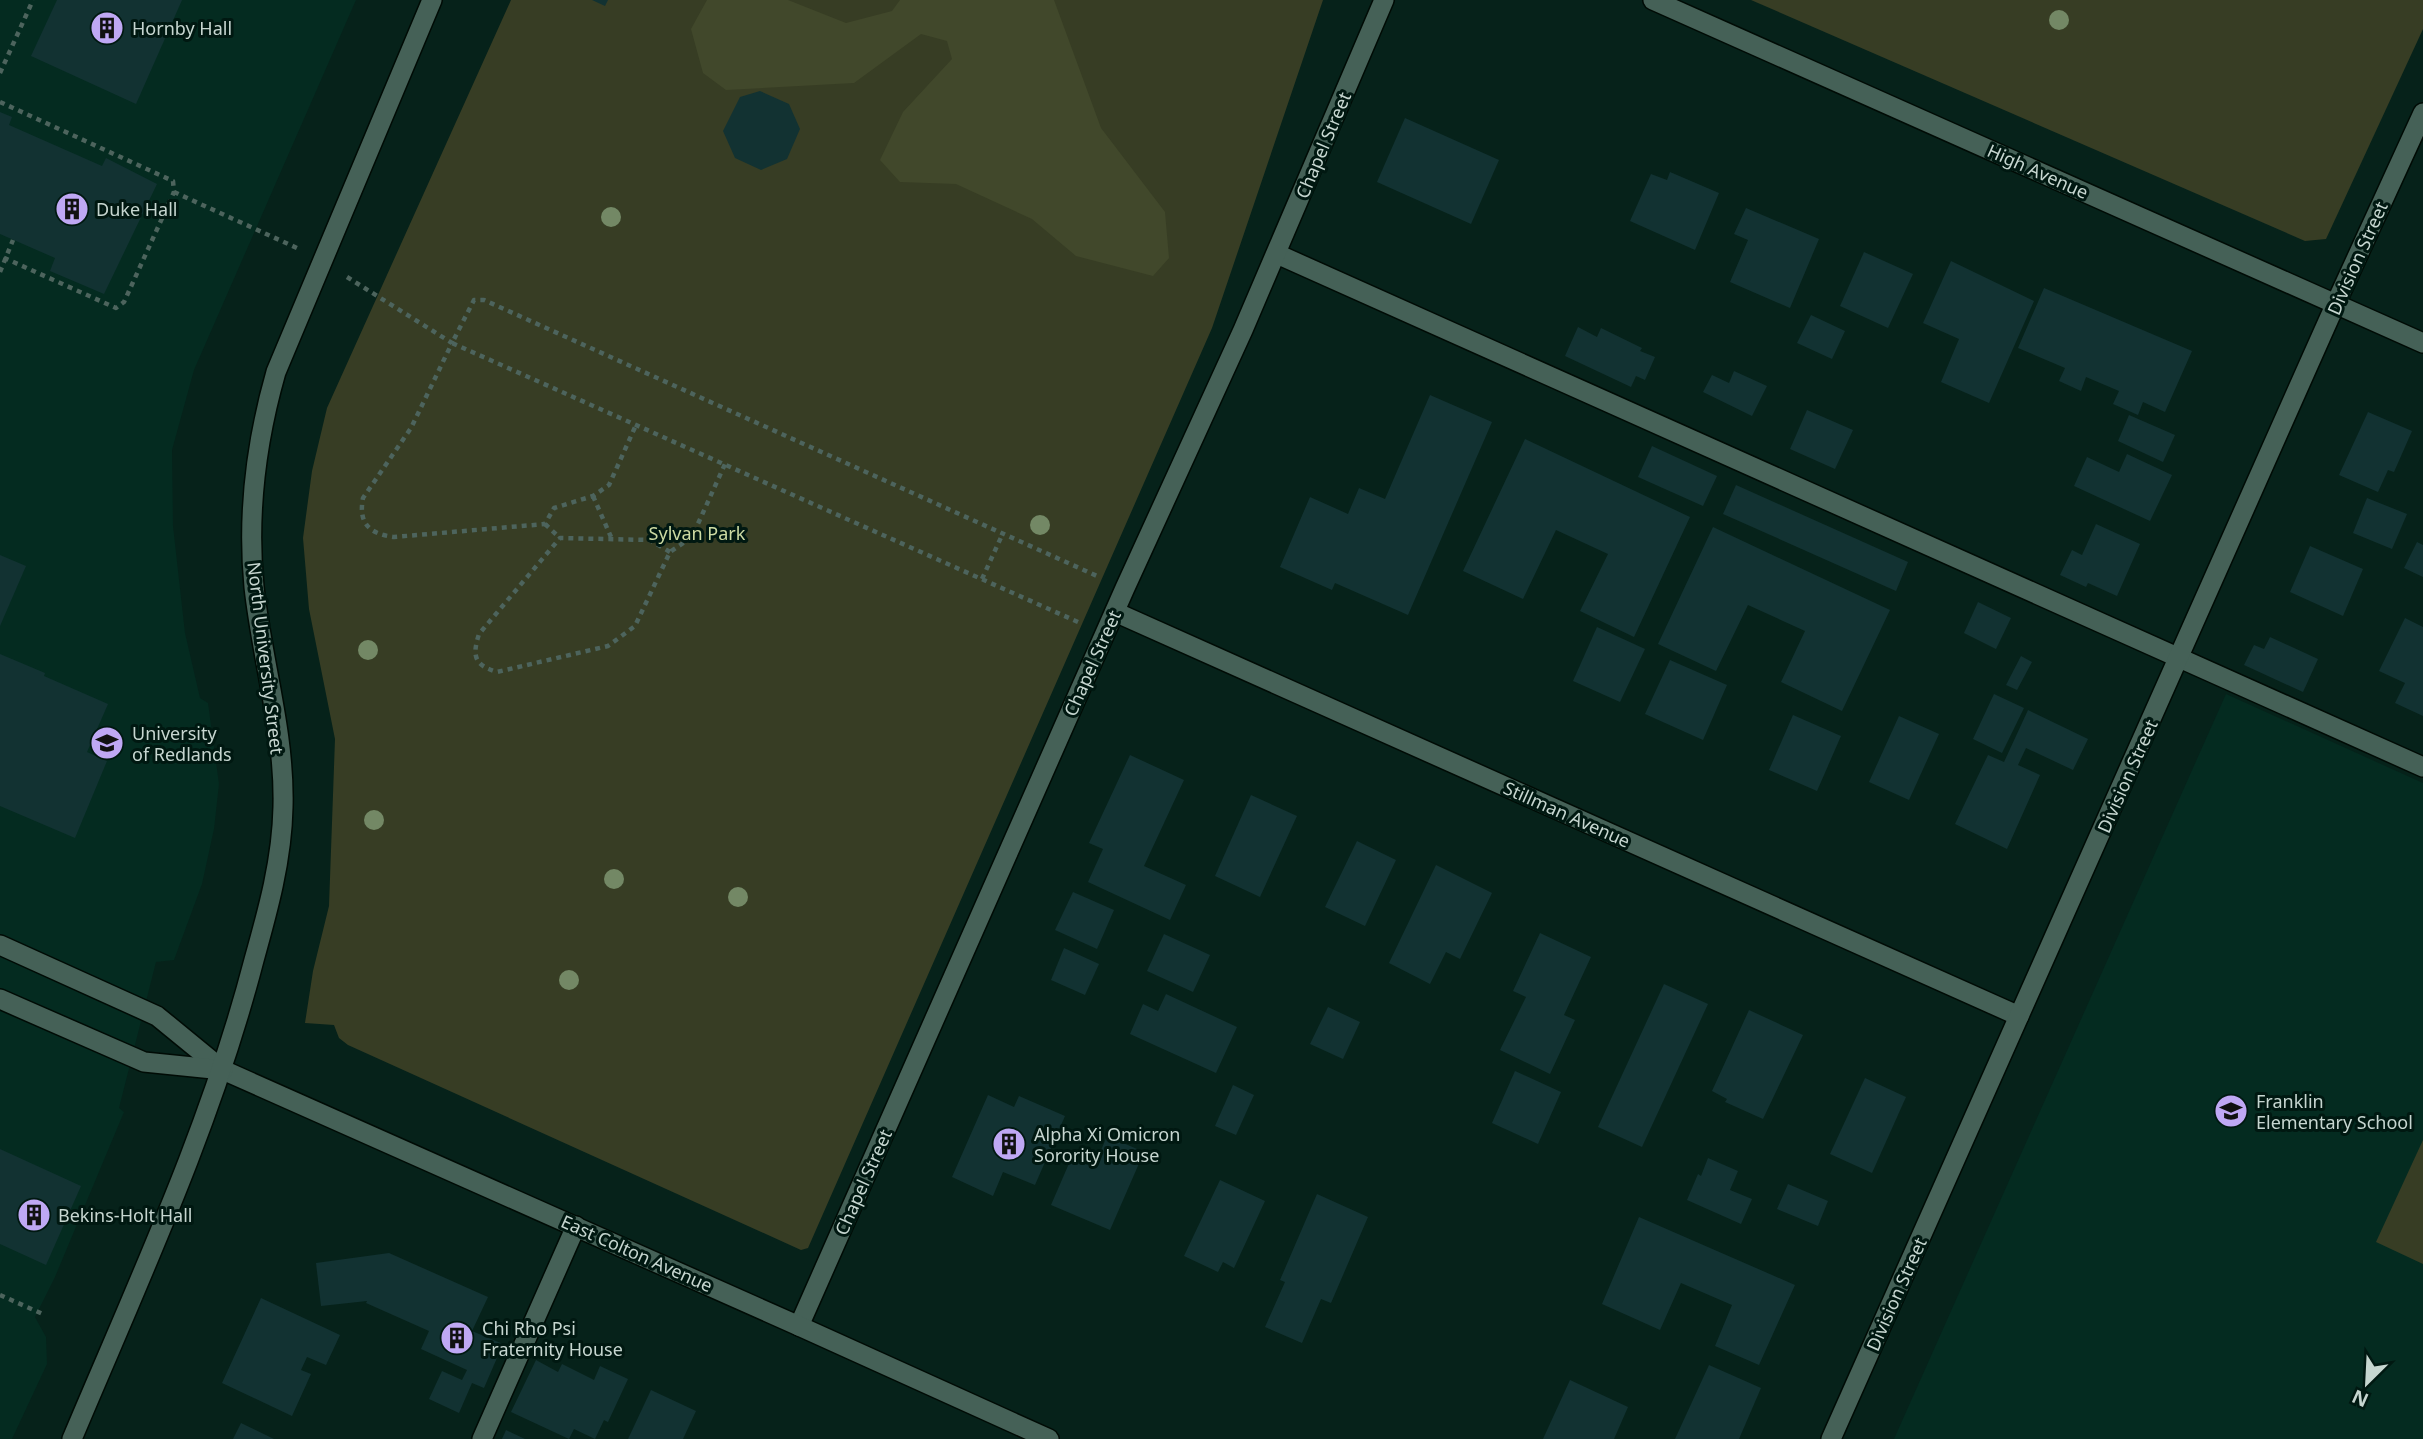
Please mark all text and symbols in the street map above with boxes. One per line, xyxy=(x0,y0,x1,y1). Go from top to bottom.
building icon: Hornby Hall xyxy=(88,9,126,47)
place label: Hornby Hall xyxy=(132,16,232,40)
street label: Chapel Street xyxy=(1290,88,1356,202)
street label: High Avenue xyxy=(1984,138,2092,204)
building icon: Duke Hall xyxy=(53,190,91,228)
place label: Duke Hall xyxy=(96,197,177,221)
street label: Division Street xyxy=(2321,197,2393,319)
park label: Sylvan Park xyxy=(649,521,746,545)
street label: North University Street xyxy=(242,560,290,756)
street label: Chapel Street xyxy=(1058,606,1126,720)
street label: Division Street xyxy=(2091,715,2163,837)
place label: University of Redlands xyxy=(132,721,232,766)
school or university icon: University of Redlands xyxy=(88,724,126,762)
street label: Stillman Avenue xyxy=(1500,775,1634,853)
place label: Franklin Elementary School xyxy=(2256,1089,2413,1134)
school or university icon: Franklin Elementary School xyxy=(2212,1092,2250,1130)
place label: Alpha Xi Omicron Sorority House xyxy=(1034,1122,1180,1167)
street label: Chapel Street xyxy=(829,1125,897,1239)
building icon: Alpha Xi Omicron Sorority House xyxy=(990,1125,1028,1163)
building icon: Bekins-Holt Hall xyxy=(15,1196,53,1234)
place label: Bekins-Holt Hall xyxy=(58,1203,192,1227)
street label: East Colton Avenue xyxy=(558,1209,716,1297)
street label: Division Street xyxy=(1860,1233,1932,1355)
place label: Chi Rho Psi Fraternity House xyxy=(482,1316,623,1361)
building icon: Chi Rho Psi Fraternity House xyxy=(438,1319,476,1357)
north arrow xyxy=(2332,1348,2402,1418)
text: N xyxy=(2348,1384,2372,1414)

